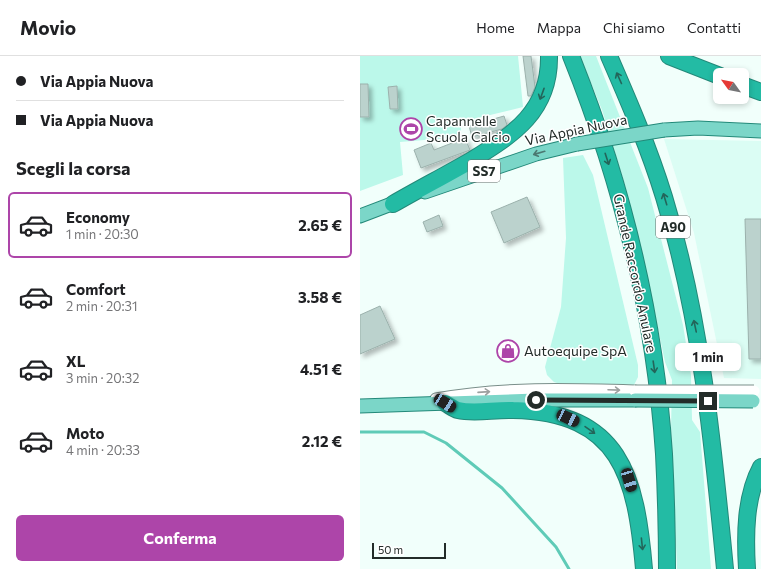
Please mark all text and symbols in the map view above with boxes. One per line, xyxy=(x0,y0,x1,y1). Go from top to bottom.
text: Movio xyxy=(20,16,76,39)
text: Home xyxy=(476,19,515,36)
text: Mappa xyxy=(537,19,581,36)
text: Chi siamo xyxy=(603,19,665,36)
text: Contatti xyxy=(687,19,741,36)
north arrow xyxy=(713,68,749,104)
map controls xyxy=(713,68,749,104)
text: Via Appia Nuova xyxy=(40,72,153,90)
one-way arrow xyxy=(615,72,622,84)
one-way arrow xyxy=(538,88,546,100)
street label: Via Appia Nuova xyxy=(523,110,628,149)
text: Via Appia Nuova xyxy=(40,111,153,129)
place label: Capannelle Scuola Calcio xyxy=(426,112,510,145)
sports icon: Capannelle Scuola Calcio xyxy=(398,116,424,142)
one-way arrow xyxy=(533,150,546,157)
one-way arrow xyxy=(604,152,611,165)
text: Scegli la corsa xyxy=(16,157,131,179)
road number: SS7 xyxy=(468,160,500,182)
street label: Grande Raccordo Anulare xyxy=(610,192,661,354)
one-way arrow xyxy=(661,193,668,206)
icon: car xyxy=(18,207,54,243)
text: Economy xyxy=(66,208,130,226)
text: 2.65 € xyxy=(298,216,342,234)
road number: A90 xyxy=(656,216,690,238)
text: 1 min · 20:30 xyxy=(66,226,139,242)
icon: car xyxy=(18,279,54,315)
text: Comfort xyxy=(66,280,126,298)
text: 3.58 € xyxy=(298,288,342,306)
text: 2 min · 20:31 xyxy=(66,298,138,314)
one-way arrow xyxy=(690,320,698,333)
shop icon: Autoequipe SpA xyxy=(495,338,521,364)
place label: Autoequipe SpA xyxy=(524,342,627,359)
callout: 1 min xyxy=(675,343,741,371)
text: 1 min xyxy=(693,349,723,365)
icon: car xyxy=(18,351,54,387)
text: XL xyxy=(66,352,85,370)
text: 4.51 € xyxy=(300,360,342,378)
one-way arrow xyxy=(650,360,658,373)
text: 3 min · 20:32 xyxy=(66,370,139,386)
one-way arrow xyxy=(607,387,620,394)
one-way arrow xyxy=(477,389,490,396)
route start xyxy=(527,391,545,409)
car xyxy=(432,392,458,414)
route end xyxy=(699,392,717,410)
car xyxy=(555,407,581,429)
icon: car xyxy=(18,423,54,459)
text: Moto xyxy=(66,424,105,442)
one-way arrow xyxy=(584,426,595,434)
text: 2.12 € xyxy=(302,432,342,450)
text: 4 min · 20:33 xyxy=(66,442,140,458)
car xyxy=(620,467,638,493)
button: Conferma xyxy=(16,515,344,561)
one-way arrow xyxy=(638,537,646,550)
scale bar xyxy=(372,541,446,560)
text: 50 m xyxy=(378,543,403,556)

